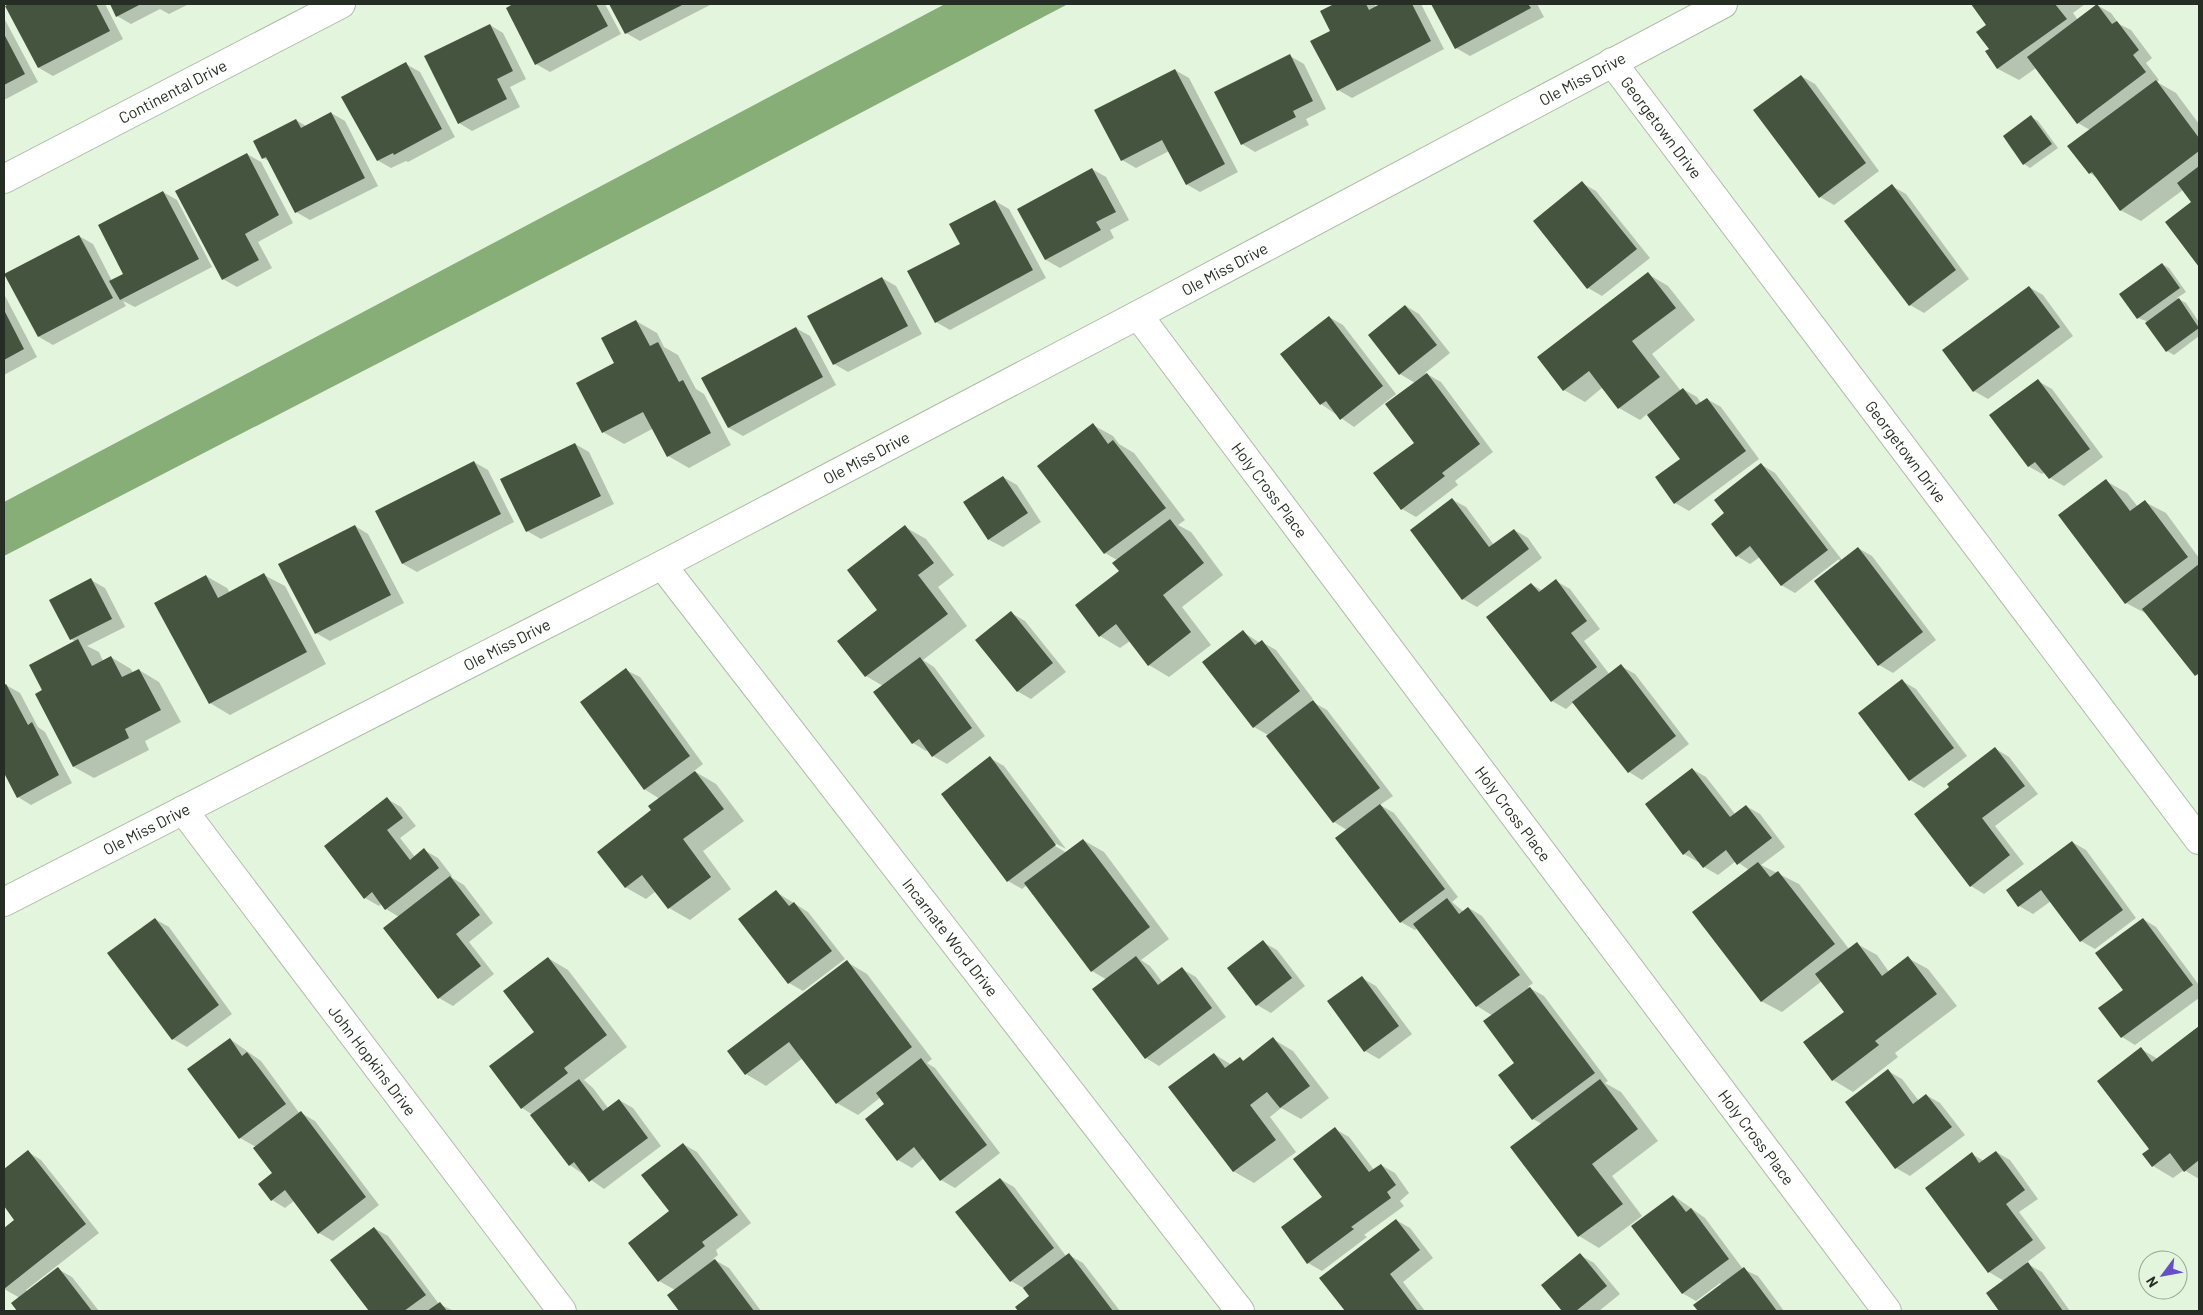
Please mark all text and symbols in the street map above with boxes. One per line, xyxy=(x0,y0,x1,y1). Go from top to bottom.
street label: Ole Miss Drive xyxy=(1536,48,1628,109)
street label: Continental Drive xyxy=(115,55,230,127)
street label: Georgetown Drive xyxy=(1617,72,1706,182)
street label: Ole Miss Drive xyxy=(1178,238,1271,299)
street label: Georgetown Drive xyxy=(1862,397,1951,506)
street label: Ole Miss Drive xyxy=(820,427,912,488)
street label: Holy Cross Place xyxy=(1228,438,1312,541)
street label: Ole Miss Drive xyxy=(460,614,553,674)
street label: Holy Cross Place xyxy=(1472,762,1555,865)
street label: Ole Miss Drive xyxy=(100,799,193,859)
street label: Incarnate Word Drive xyxy=(899,874,1003,1000)
street label: John Hopkins Drive xyxy=(325,1001,421,1119)
street label: Holy Cross Place xyxy=(1715,1086,1799,1188)
north arrow xyxy=(2138,1250,2188,1300)
text: N xyxy=(2142,1274,2161,1291)

